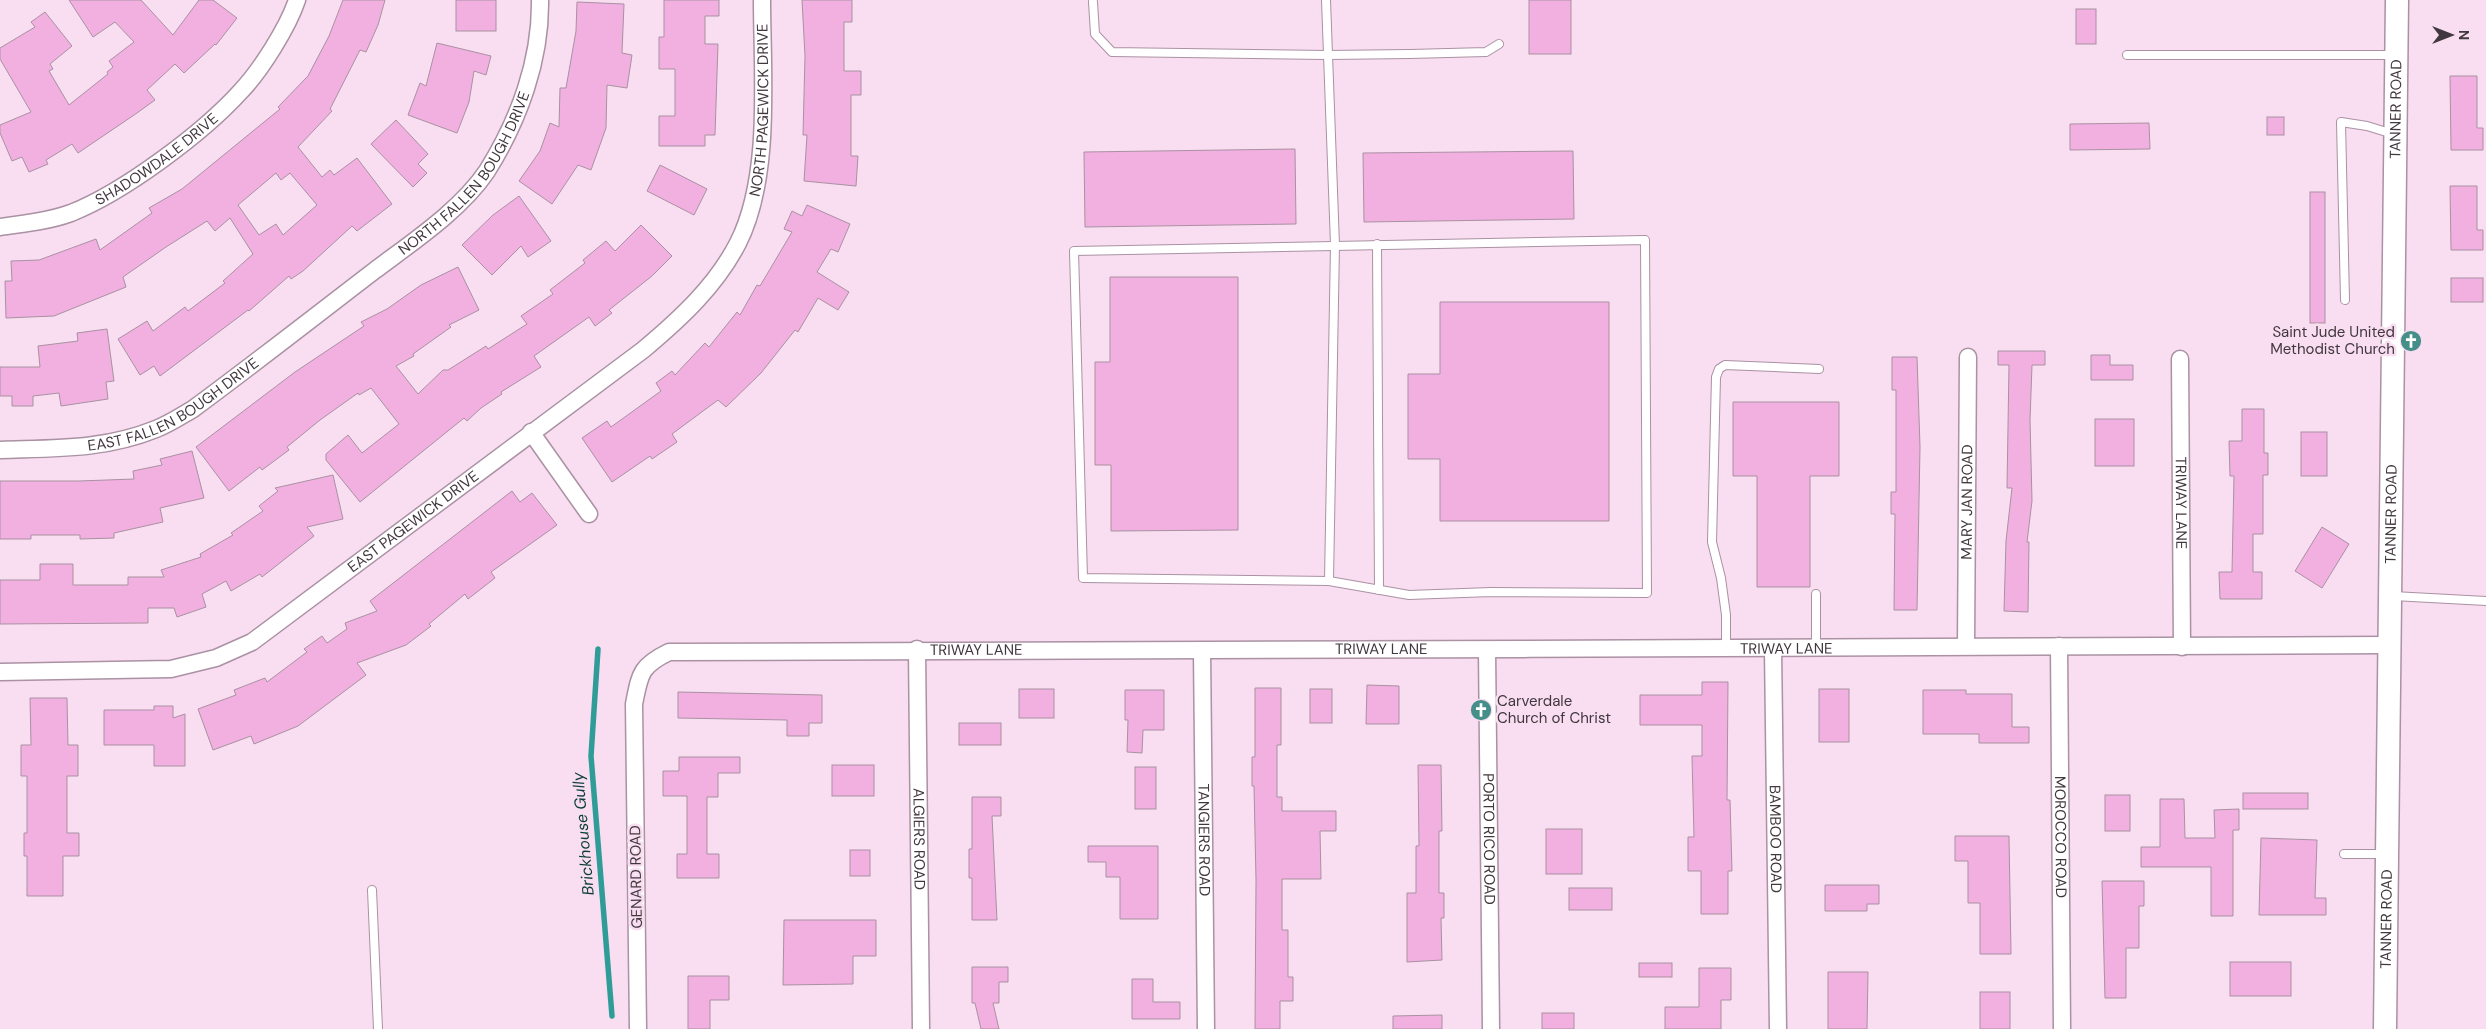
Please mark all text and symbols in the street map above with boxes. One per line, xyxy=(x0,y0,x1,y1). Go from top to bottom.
north arrow xyxy=(2426,10,2476,60)
street label: NORTH PAGEWICK DRIVE xyxy=(744,23,773,198)
text: N xyxy=(2455,30,2473,40)
street label: TANNER ROAD xyxy=(2385,59,2406,159)
street label: NORTH FALLEN BOUGH DRIVE xyxy=(394,89,534,260)
street label: SHADOWDALE DRIVE xyxy=(92,109,222,210)
place label: Saint Jude United Methodist Church xyxy=(2270,322,2395,359)
church icon: Saint Jude United Methodist Church xyxy=(2399,329,2423,353)
street label: EAST FALLEN BOUGH DRIVE xyxy=(86,353,263,456)
street label: MARY JAN ROAD xyxy=(1957,444,1977,560)
street label: TRIWAY LANE xyxy=(2171,457,2191,549)
street label: TANNER ROAD xyxy=(2380,464,2402,564)
street label: EAST PAGEWICK DRIVE xyxy=(344,466,483,577)
street label: TRIWAY LANE xyxy=(1335,639,1428,659)
street label: TRIWAY LANE xyxy=(1740,639,1833,659)
street label: TRIWAY LANE xyxy=(930,640,1023,660)
place label: Carverdale Church of Christ xyxy=(1497,691,1611,728)
church icon: Carverdale Church of Christ xyxy=(1469,698,1493,722)
water label: Brickhouse Gully xyxy=(567,770,599,896)
street label: PORTO RICO ROAD xyxy=(1478,773,1500,905)
street label: MOROCCO ROAD xyxy=(2050,776,2071,898)
street label: TANGIERS ROAD xyxy=(1193,784,1215,896)
street label: BAMBOO ROAD xyxy=(1765,785,1786,893)
street label: ALGIERS ROAD xyxy=(908,788,930,890)
street label: GENARD ROAD xyxy=(625,825,647,929)
street label: TANNER ROAD xyxy=(2376,869,2397,969)

